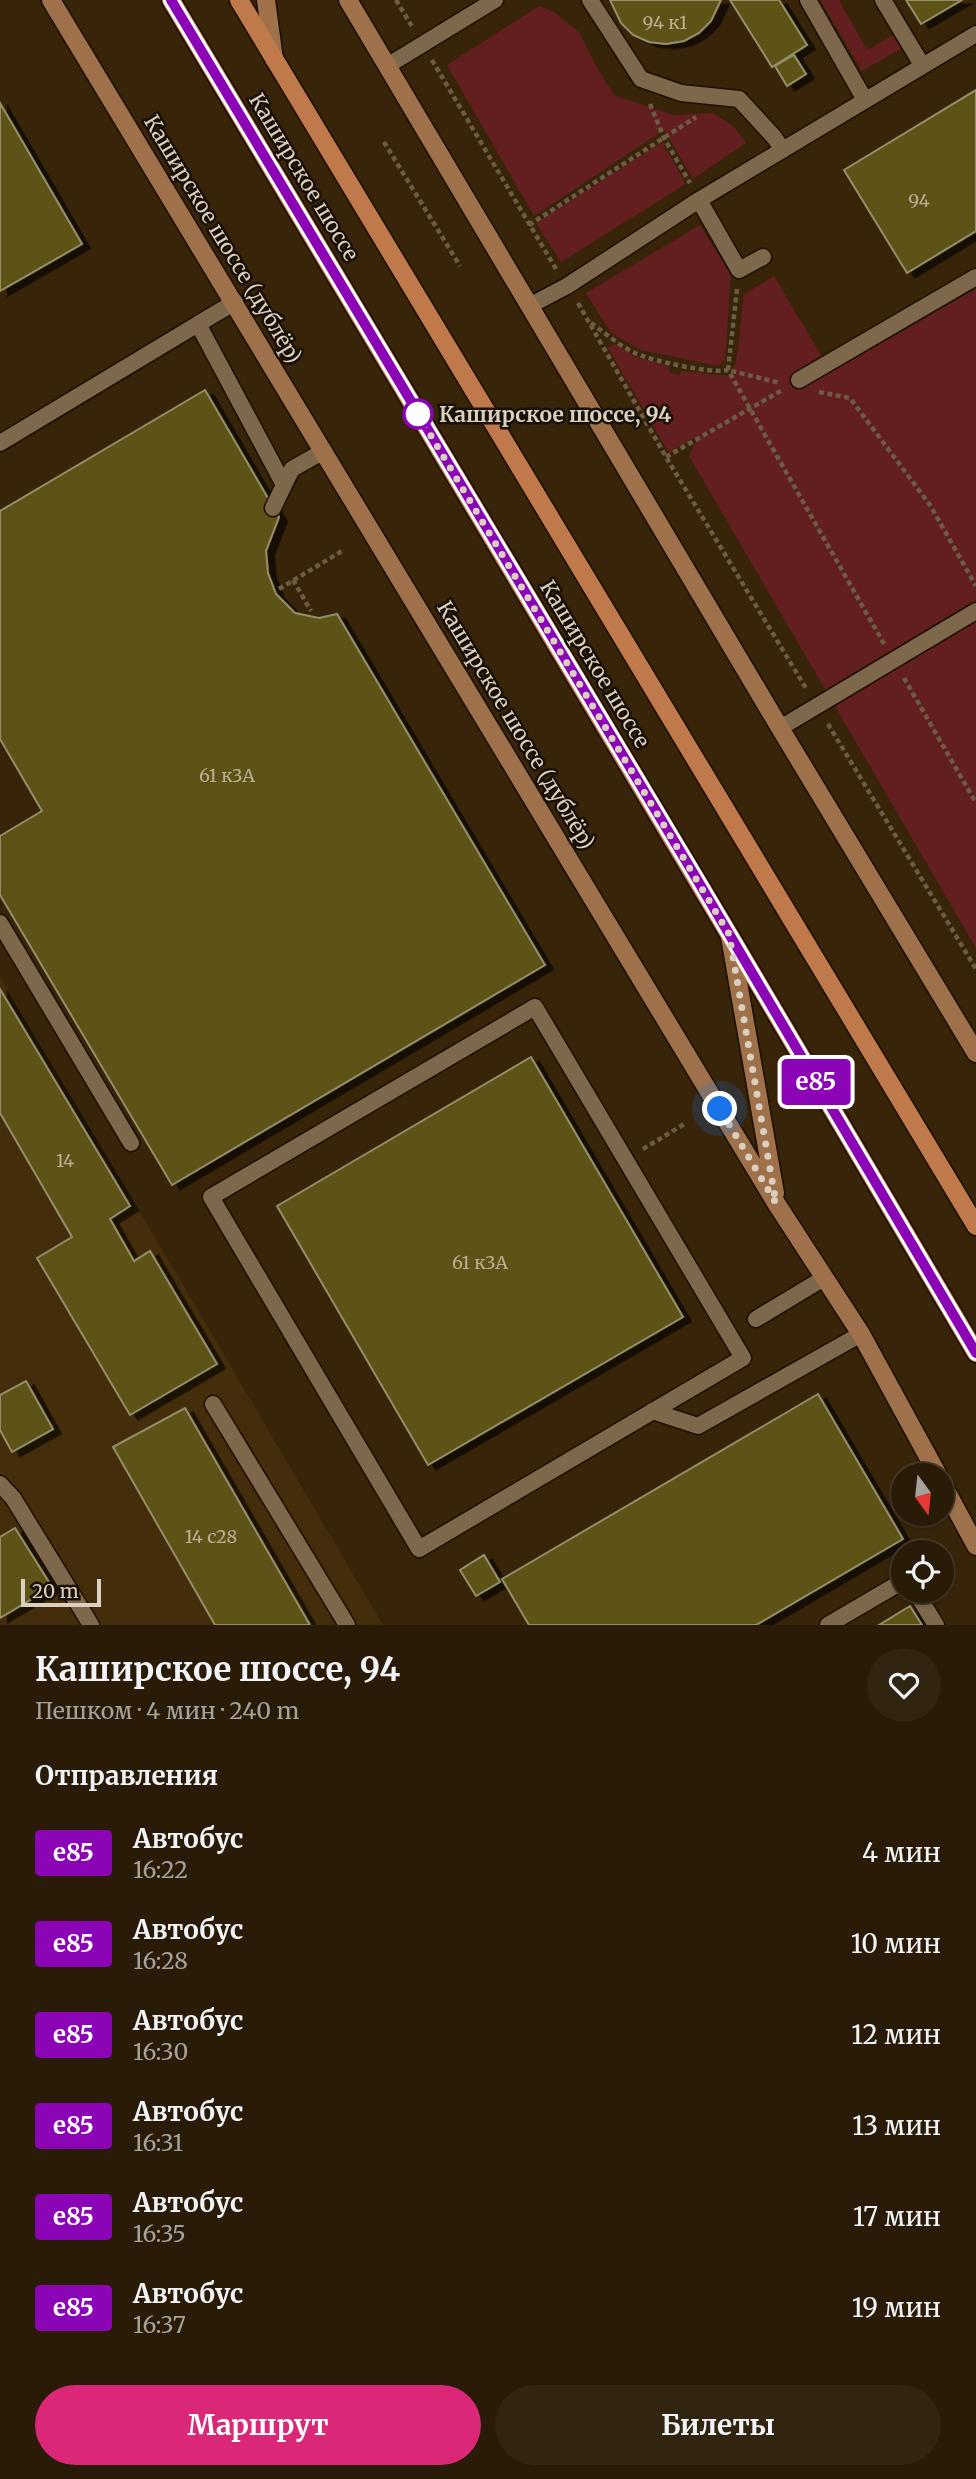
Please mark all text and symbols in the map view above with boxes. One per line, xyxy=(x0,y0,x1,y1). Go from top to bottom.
house number: 94 к1 xyxy=(642,11,688,34)
street label: Каширское шоссе xyxy=(243,88,365,266)
street label: Каширское шоссе (дублёр) xyxy=(138,110,308,368)
house number: 94 xyxy=(908,189,930,212)
marker: Каширское шоссе, 94 xyxy=(403,399,433,429)
place label: Каширское шоссе, 94 xyxy=(439,401,671,428)
street label: Каширское шоссе xyxy=(534,575,656,753)
street label: Каширское шоссе (дублёр) xyxy=(431,596,601,854)
house number: 61 к3А xyxy=(199,764,255,787)
line badge: е85 xyxy=(776,1059,856,1105)
text: е85 xyxy=(796,1066,836,1097)
your location xyxy=(702,1091,737,1126)
house number: 14 xyxy=(56,1149,74,1172)
house number: 61 к3А xyxy=(452,1251,508,1274)
north arrow xyxy=(891,1463,954,1526)
map controls xyxy=(891,1463,954,1603)
house number: 14 с28 xyxy=(185,1525,237,1548)
button: locate xyxy=(891,1540,954,1603)
scale bar xyxy=(21,1576,102,1608)
text: 20 m xyxy=(32,1579,79,1603)
button: heart xyxy=(867,1648,941,1722)
text: Каширское шоссе, 94 xyxy=(35,1649,400,1690)
text: Пешком · 4 мин · 240 m xyxy=(35,1696,299,1725)
text: Отправления xyxy=(35,1759,218,1792)
text: Автобус xyxy=(133,1822,243,1855)
text: 4 мин xyxy=(862,1836,941,1869)
text: е85 xyxy=(53,1837,94,1868)
text: 16:22 xyxy=(133,1855,188,1884)
text: Автобус xyxy=(133,1913,243,1946)
text: 10 мин xyxy=(851,1927,941,1960)
text: е85 xyxy=(53,1928,94,1959)
text: 16:28 xyxy=(133,1946,188,1975)
text: Автобус xyxy=(133,2004,243,2037)
text: 12 мин xyxy=(851,2018,941,2051)
text: е85 xyxy=(53,2019,94,2050)
text: 16:30 xyxy=(133,2037,188,2066)
text: Автобус xyxy=(133,2095,243,2128)
text: 13 мин xyxy=(852,2109,941,2142)
text: е85 xyxy=(53,2110,94,2141)
text: 16:31 xyxy=(133,2128,183,2157)
text: Автобус xyxy=(133,2186,243,2219)
text: 17 мин xyxy=(853,2200,941,2233)
text: е85 xyxy=(53,2201,94,2232)
text: 16:35 xyxy=(133,2219,186,2248)
text: Автобус xyxy=(133,2277,243,2310)
text: 19 мин xyxy=(852,2291,941,2324)
text: е85 xyxy=(53,2292,94,2323)
text: 16:37 xyxy=(133,2310,186,2339)
button: Маршрут xyxy=(35,2385,481,2465)
button: Билеты xyxy=(495,2385,941,2465)

